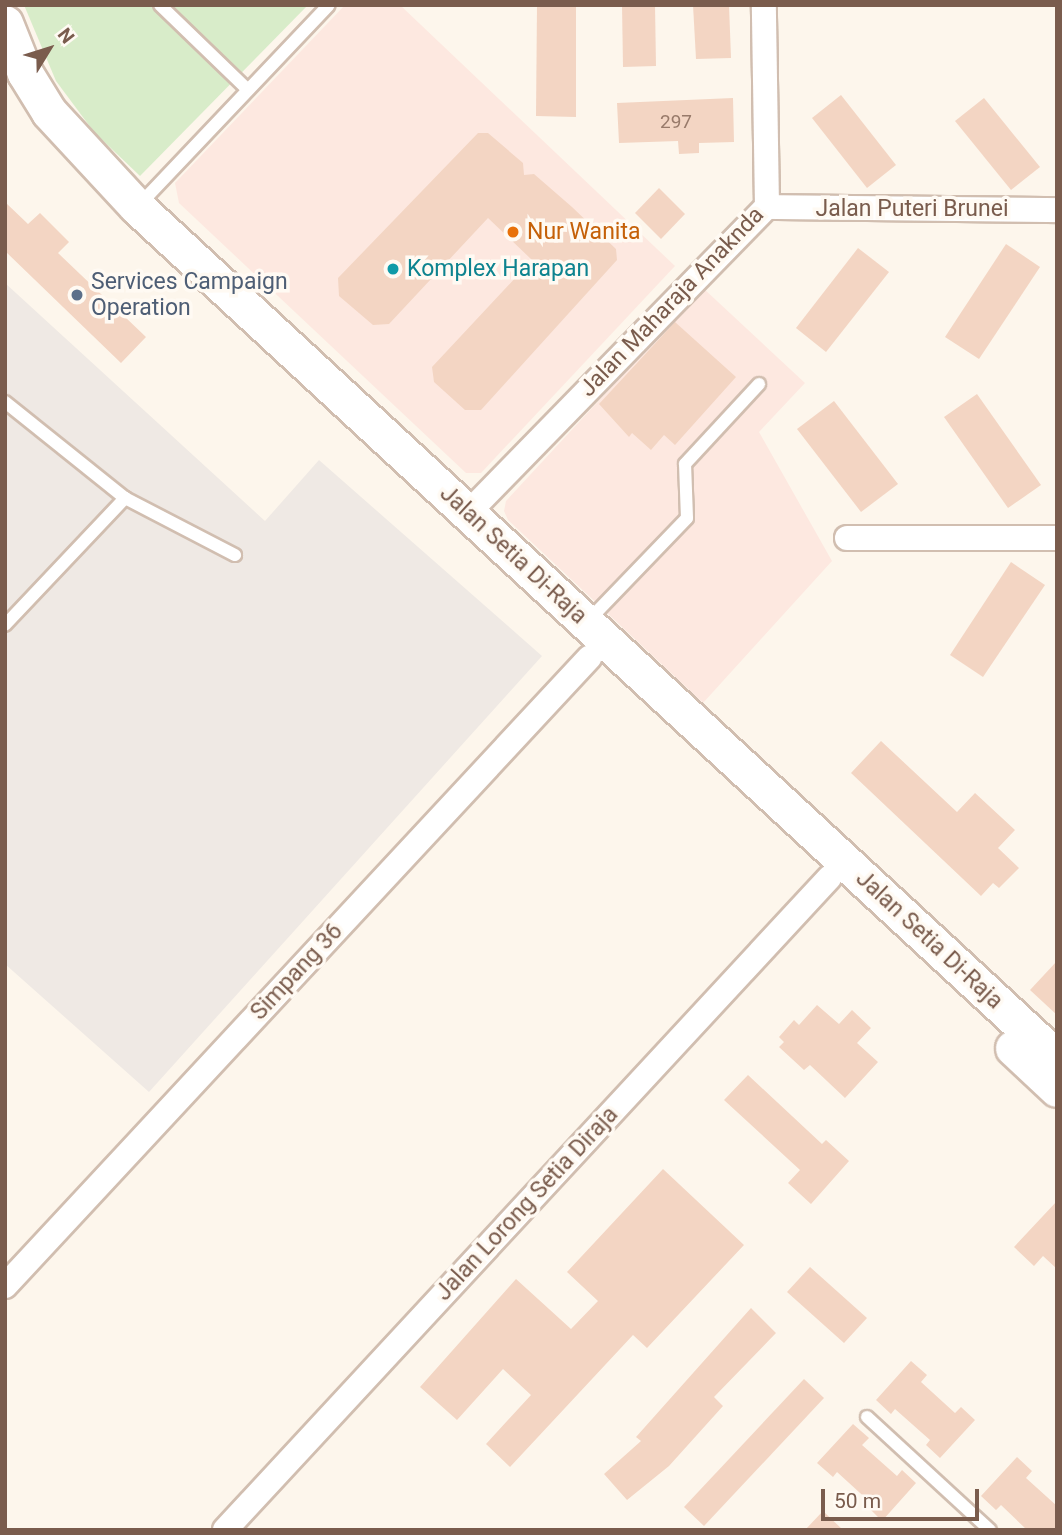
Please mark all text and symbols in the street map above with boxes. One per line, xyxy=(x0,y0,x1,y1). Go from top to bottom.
north arrow xyxy=(14,14,84,84)
text: N xyxy=(53,23,79,48)
house number: 297 xyxy=(660,111,692,133)
street label: Jalan Puteri Brunei xyxy=(815,195,1009,223)
street label: Jalan Maharaja Anaknda xyxy=(574,201,770,403)
place label: Nur Wanita xyxy=(527,218,640,246)
marker: Nur Wanita xyxy=(505,224,521,240)
place label: Komplex Harapan xyxy=(407,255,589,283)
marker: Komplex Harapan xyxy=(385,261,401,277)
place label: Services Campaign Operation xyxy=(91,268,288,322)
marker: Services Campaign Operation xyxy=(69,287,85,303)
street label: Jalan Setia Di-Raja xyxy=(434,480,592,630)
street label: Jalan Setia Di-Raja xyxy=(850,865,1008,1015)
street label: Simpang 36 xyxy=(245,918,349,1026)
street label: Jalan Lorong Setia Diraja xyxy=(430,1101,624,1307)
scale bar xyxy=(824,1476,982,1520)
text: 50 m xyxy=(834,1489,881,1513)

